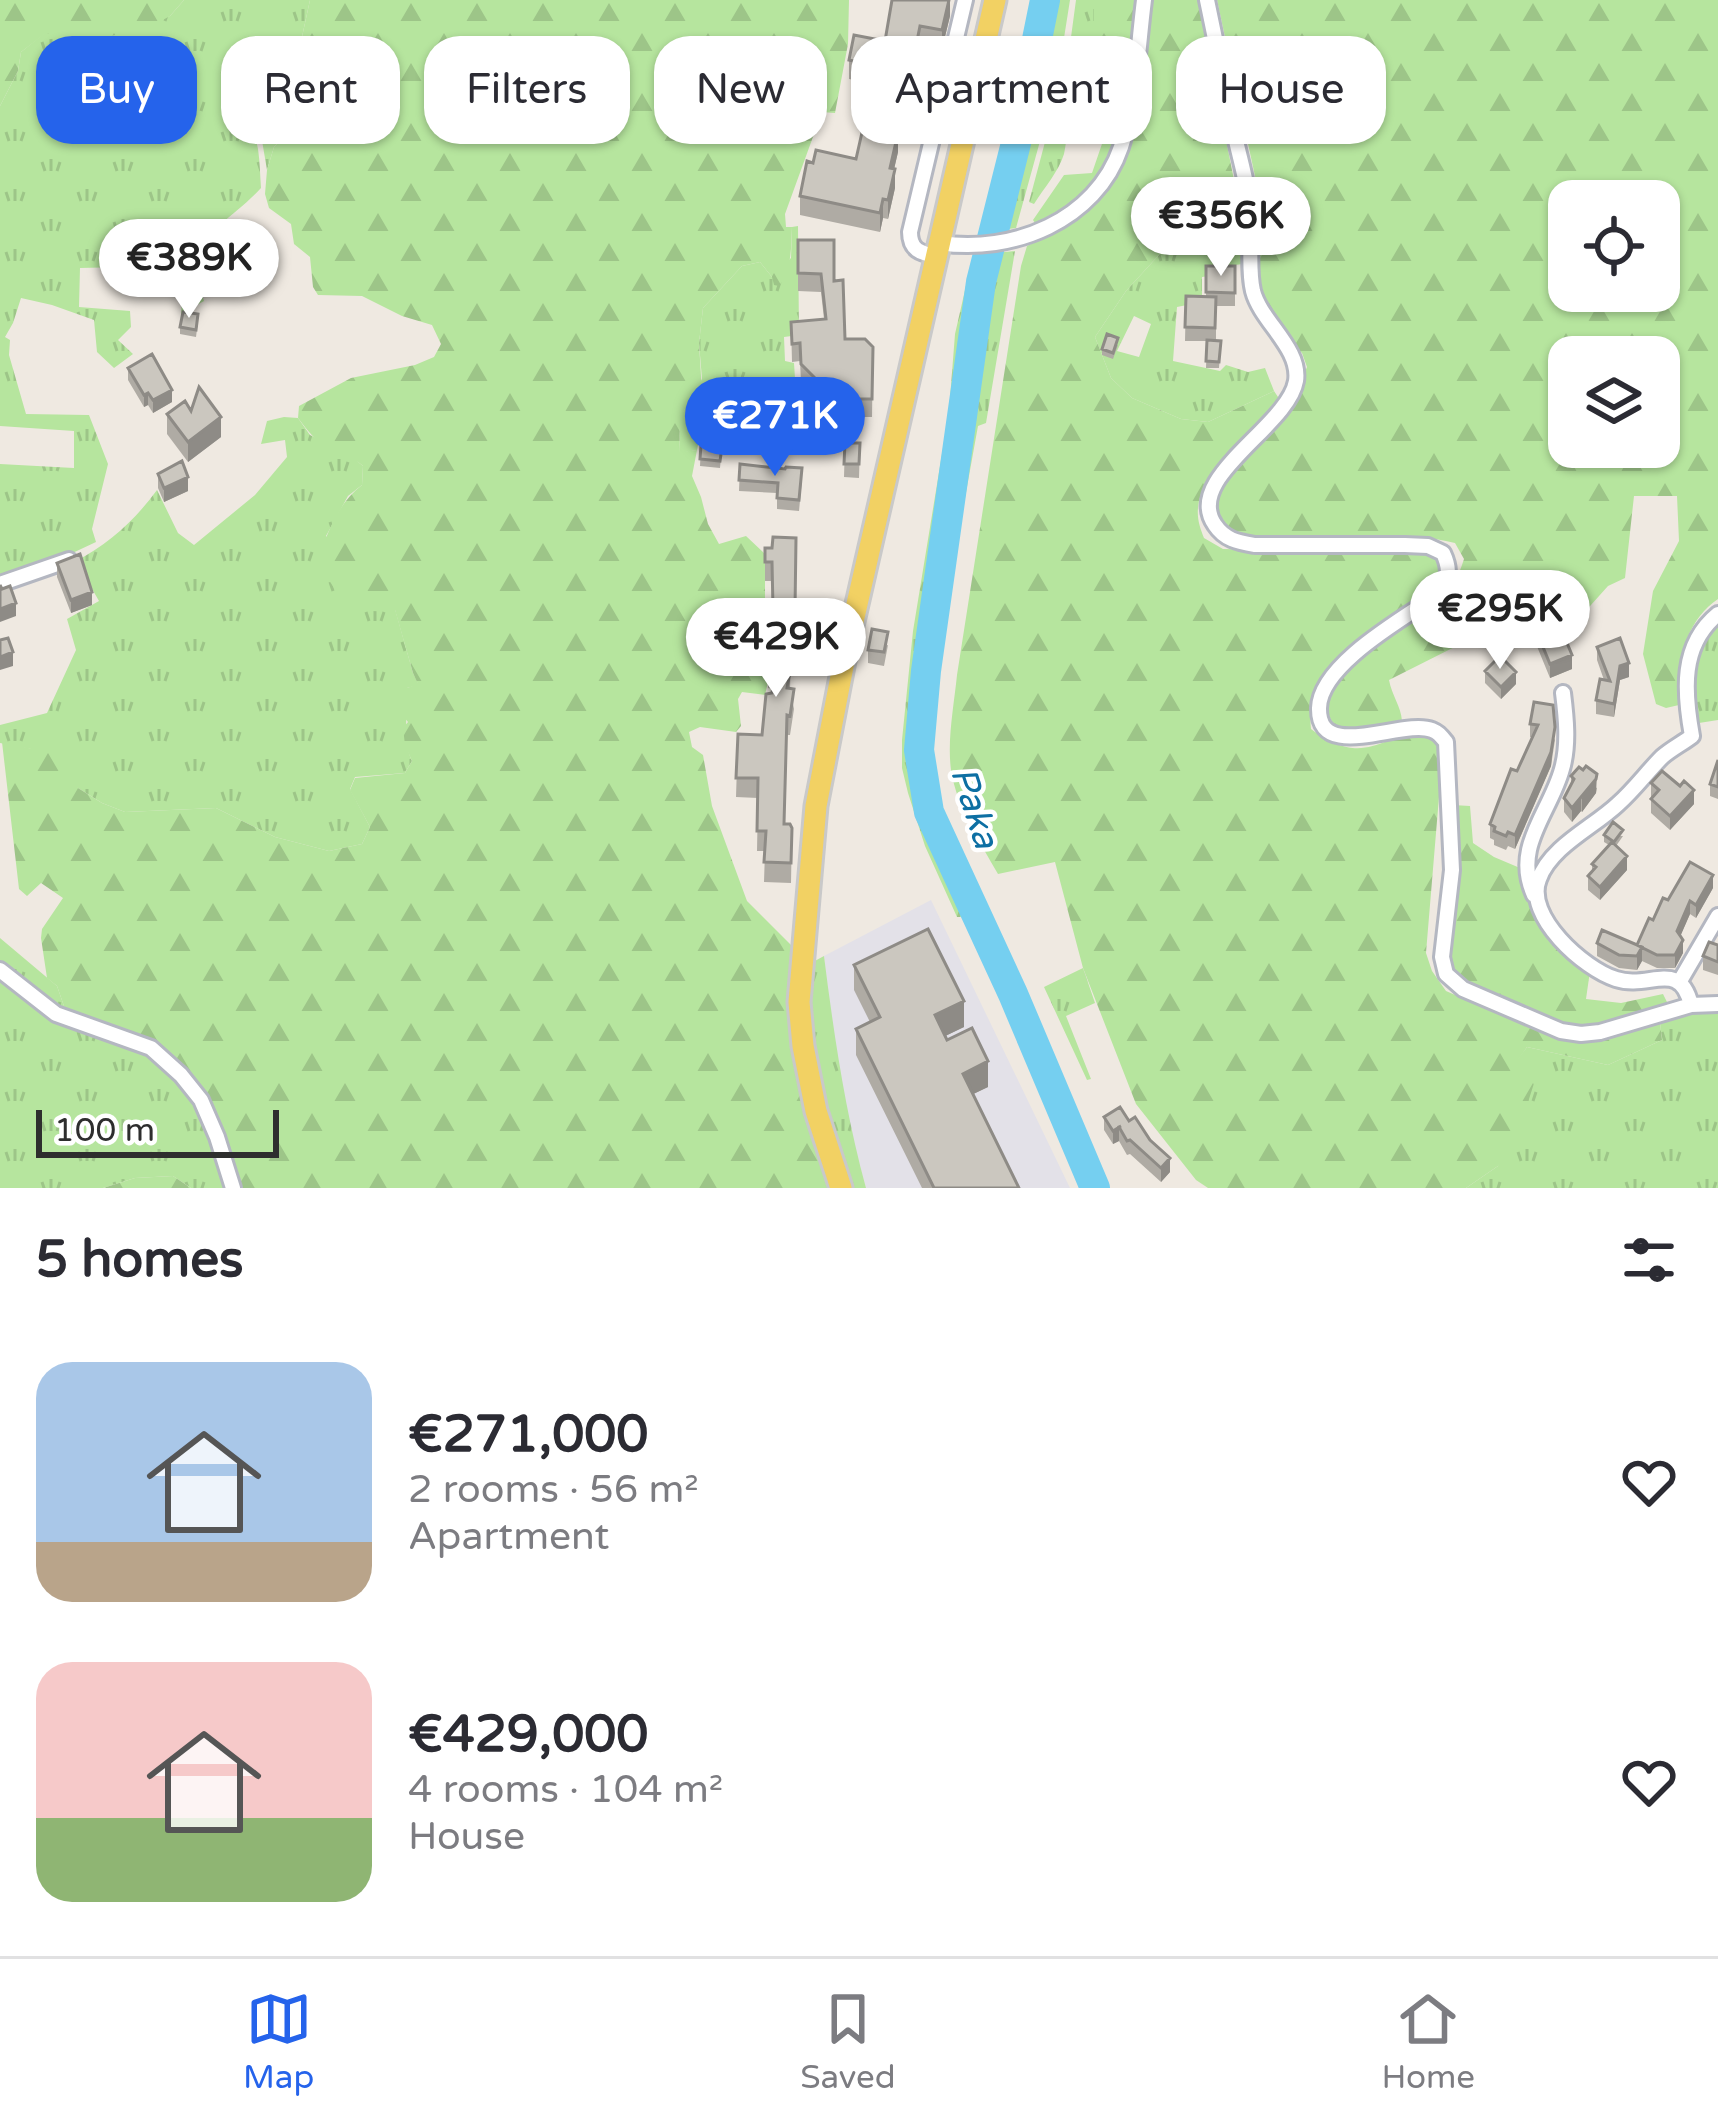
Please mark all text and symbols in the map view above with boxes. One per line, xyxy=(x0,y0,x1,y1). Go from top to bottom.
chip: Buy xyxy=(36,36,197,144)
chip: Rent xyxy=(221,36,400,144)
chip: Filters xyxy=(424,36,630,144)
chip: New xyxy=(654,36,827,144)
chip: Apartment xyxy=(851,36,1152,144)
chip: House xyxy=(1176,36,1386,144)
pin: €356K xyxy=(1137,177,1305,279)
map controls xyxy=(1548,180,1680,468)
button: locate xyxy=(1548,180,1680,312)
text: €356K xyxy=(1158,192,1284,239)
pin: €389K xyxy=(105,219,273,321)
text: €389K xyxy=(126,234,252,281)
button: layers xyxy=(1548,336,1680,468)
pin: €271K xyxy=(691,377,859,479)
text: €271K xyxy=(712,392,838,439)
pin: €295K xyxy=(1416,570,1584,672)
text: €295K xyxy=(1437,585,1563,632)
pin: €429K xyxy=(692,598,860,700)
text: €429K xyxy=(713,613,839,660)
water label: Paka xyxy=(941,761,1008,854)
scale bar xyxy=(36,1104,279,1157)
text: 100 m xyxy=(54,1111,155,1150)
icon: filters xyxy=(1616,1227,1682,1293)
text: 5 homes xyxy=(36,1229,244,1291)
text: €271,000 xyxy=(408,1404,648,1466)
icon: home xyxy=(132,1410,276,1554)
icon: heart xyxy=(1616,1449,1682,1515)
text: 2 rooms · 56 m² xyxy=(408,1466,699,1513)
text: Apartment xyxy=(408,1513,609,1560)
text: €429,000 xyxy=(408,1704,648,1766)
icon: home xyxy=(132,1710,276,1854)
icon: heart xyxy=(1616,1749,1682,1815)
text: 4 rooms · 104 m² xyxy=(408,1766,723,1813)
text: House xyxy=(408,1813,525,1860)
tab: Map xyxy=(243,1986,314,2097)
tab: Saved xyxy=(800,1986,896,2097)
tab: Home xyxy=(1382,1986,1475,2097)

